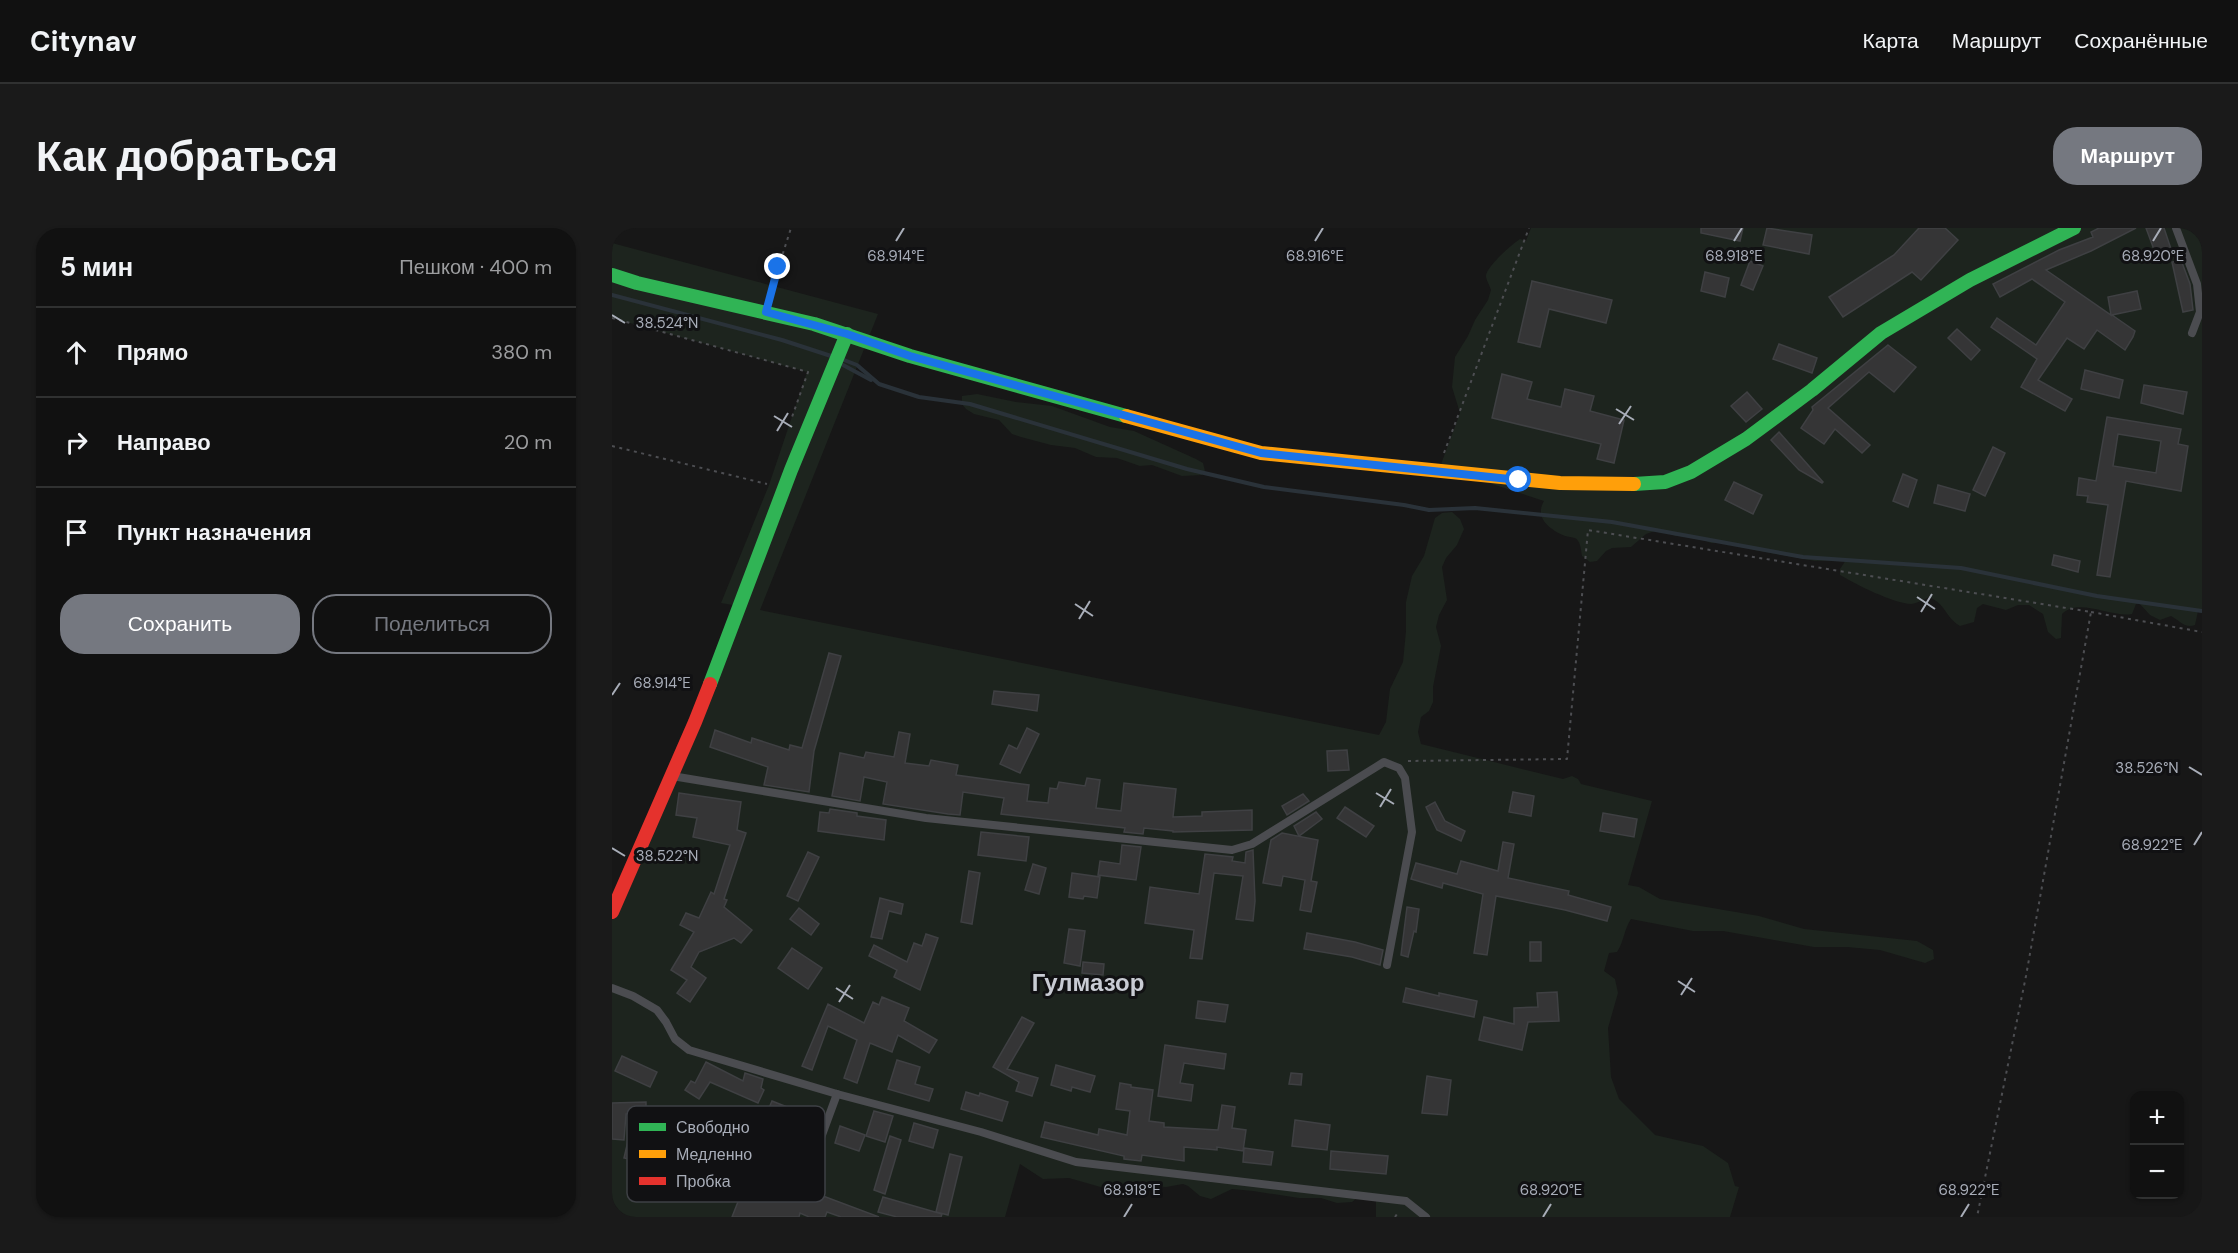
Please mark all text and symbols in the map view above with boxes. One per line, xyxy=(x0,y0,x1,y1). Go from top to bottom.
text: Citynav xyxy=(30,23,136,60)
text: Карта xyxy=(1863,27,1919,55)
text: Маршрут xyxy=(1952,27,2041,55)
text: Сохранённые xyxy=(2074,27,2208,55)
button: Маршрут xyxy=(2053,127,2202,185)
text: Как добраться xyxy=(36,129,338,184)
text: 68.914°E xyxy=(867,246,925,266)
text: 68.916°E xyxy=(1286,246,1344,266)
text: 68.918°E xyxy=(1705,246,1763,266)
text: 68.920°E xyxy=(2122,246,2184,266)
text: 5 мин xyxy=(60,250,133,284)
route end xyxy=(764,253,790,279)
text: Пешком · 400 m xyxy=(399,254,552,280)
text: 38.524°N xyxy=(636,313,698,333)
icon: ahead xyxy=(60,336,93,369)
text: Прямо xyxy=(117,338,188,367)
text: 380 m xyxy=(491,339,552,365)
icon: right xyxy=(60,426,93,459)
text: Направо xyxy=(117,428,211,457)
text: 20 m xyxy=(504,429,552,455)
route start xyxy=(1505,466,1531,492)
icon: arrive xyxy=(60,516,93,549)
text: Пункт назначения xyxy=(117,518,312,547)
button: Сохранить xyxy=(60,594,300,654)
button: Поделиться xyxy=(312,594,552,654)
text: 68.914°E xyxy=(633,673,691,693)
text: 38.526°N xyxy=(2115,758,2179,778)
text: 68.922°E xyxy=(2121,835,2183,855)
text: 38.522°N xyxy=(636,846,698,866)
district label: Гулмазор xyxy=(1032,967,1144,998)
map controls xyxy=(2130,1091,2184,1199)
button: + xyxy=(2130,1091,2184,1145)
legend xyxy=(627,1106,825,1202)
text: Свободно xyxy=(676,1117,750,1138)
text: Медленно xyxy=(676,1144,752,1165)
button: − xyxy=(2130,1145,2184,1199)
text: Пробка xyxy=(676,1171,731,1192)
text: 68.918°E xyxy=(1103,1180,1161,1200)
text: 68.920°E xyxy=(1520,1180,1582,1200)
text: 68.922°E xyxy=(1938,1180,2000,1200)

